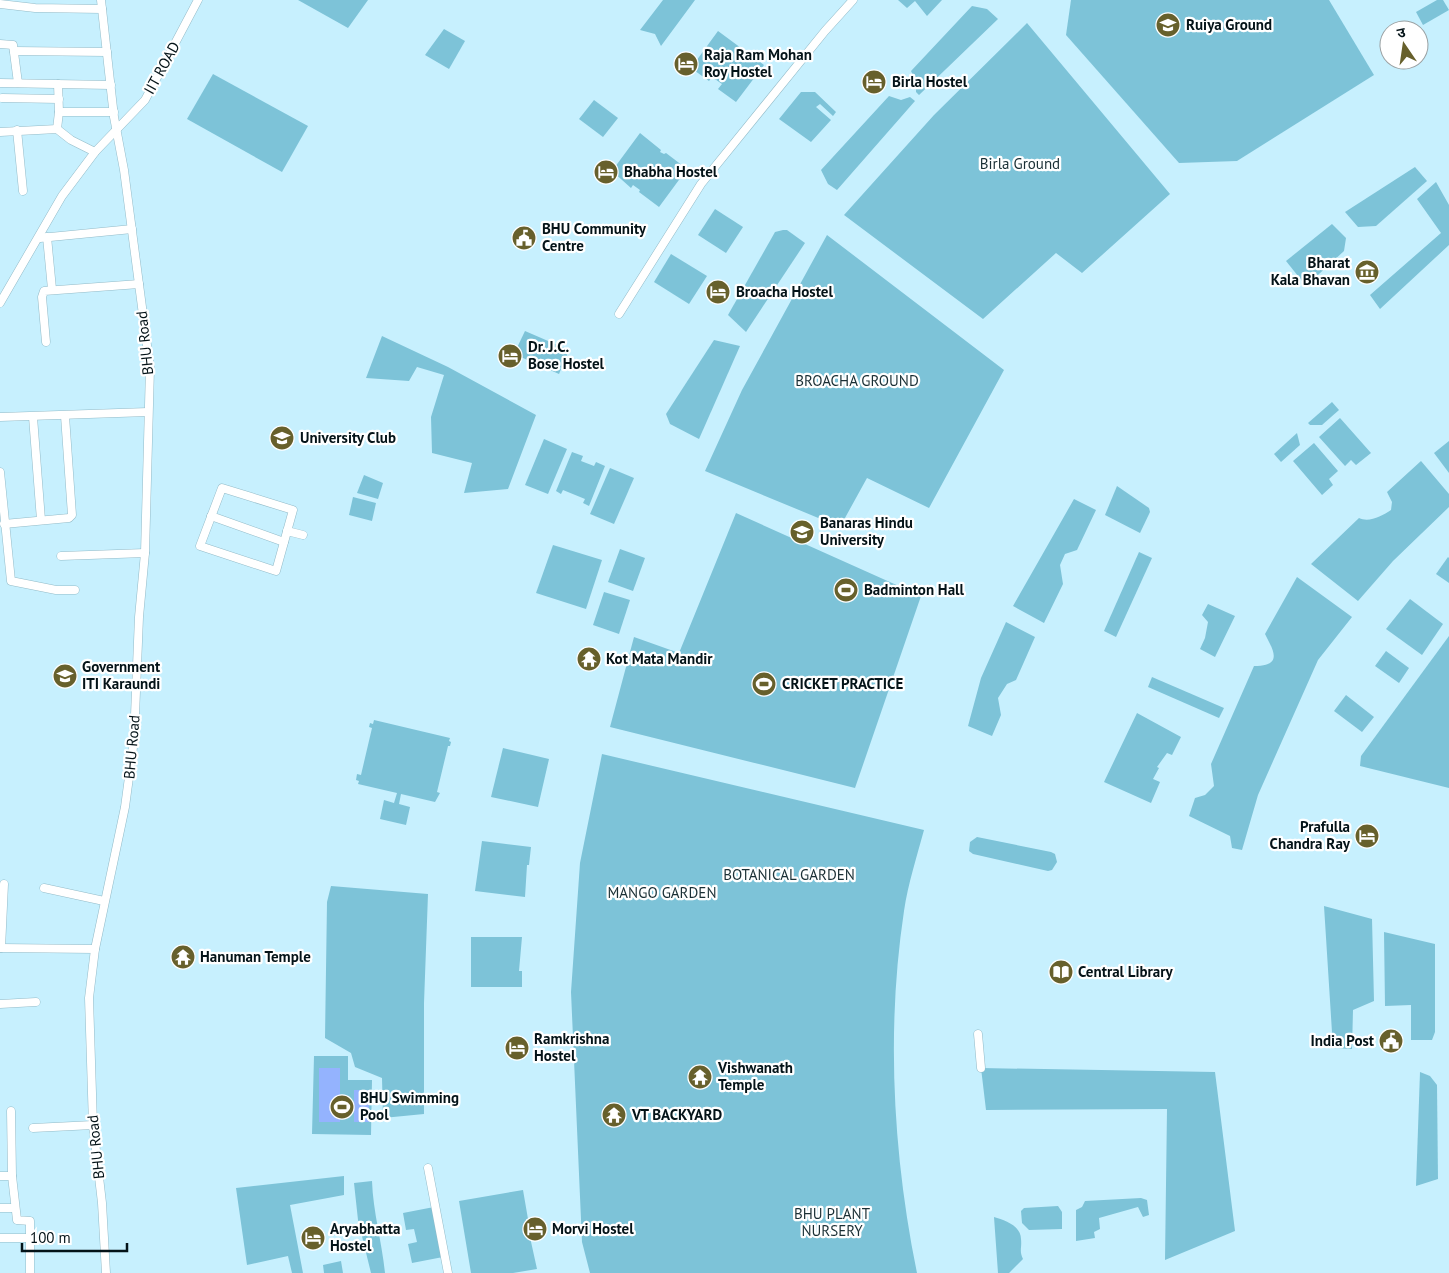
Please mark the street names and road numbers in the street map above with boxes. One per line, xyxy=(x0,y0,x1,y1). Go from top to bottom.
street label: IIT ROAD xyxy=(139,38,184,97)
street label: BHU Road xyxy=(132,310,157,376)
street label: BHU Road xyxy=(119,714,144,780)
street label: BHU Road xyxy=(83,1114,108,1180)

